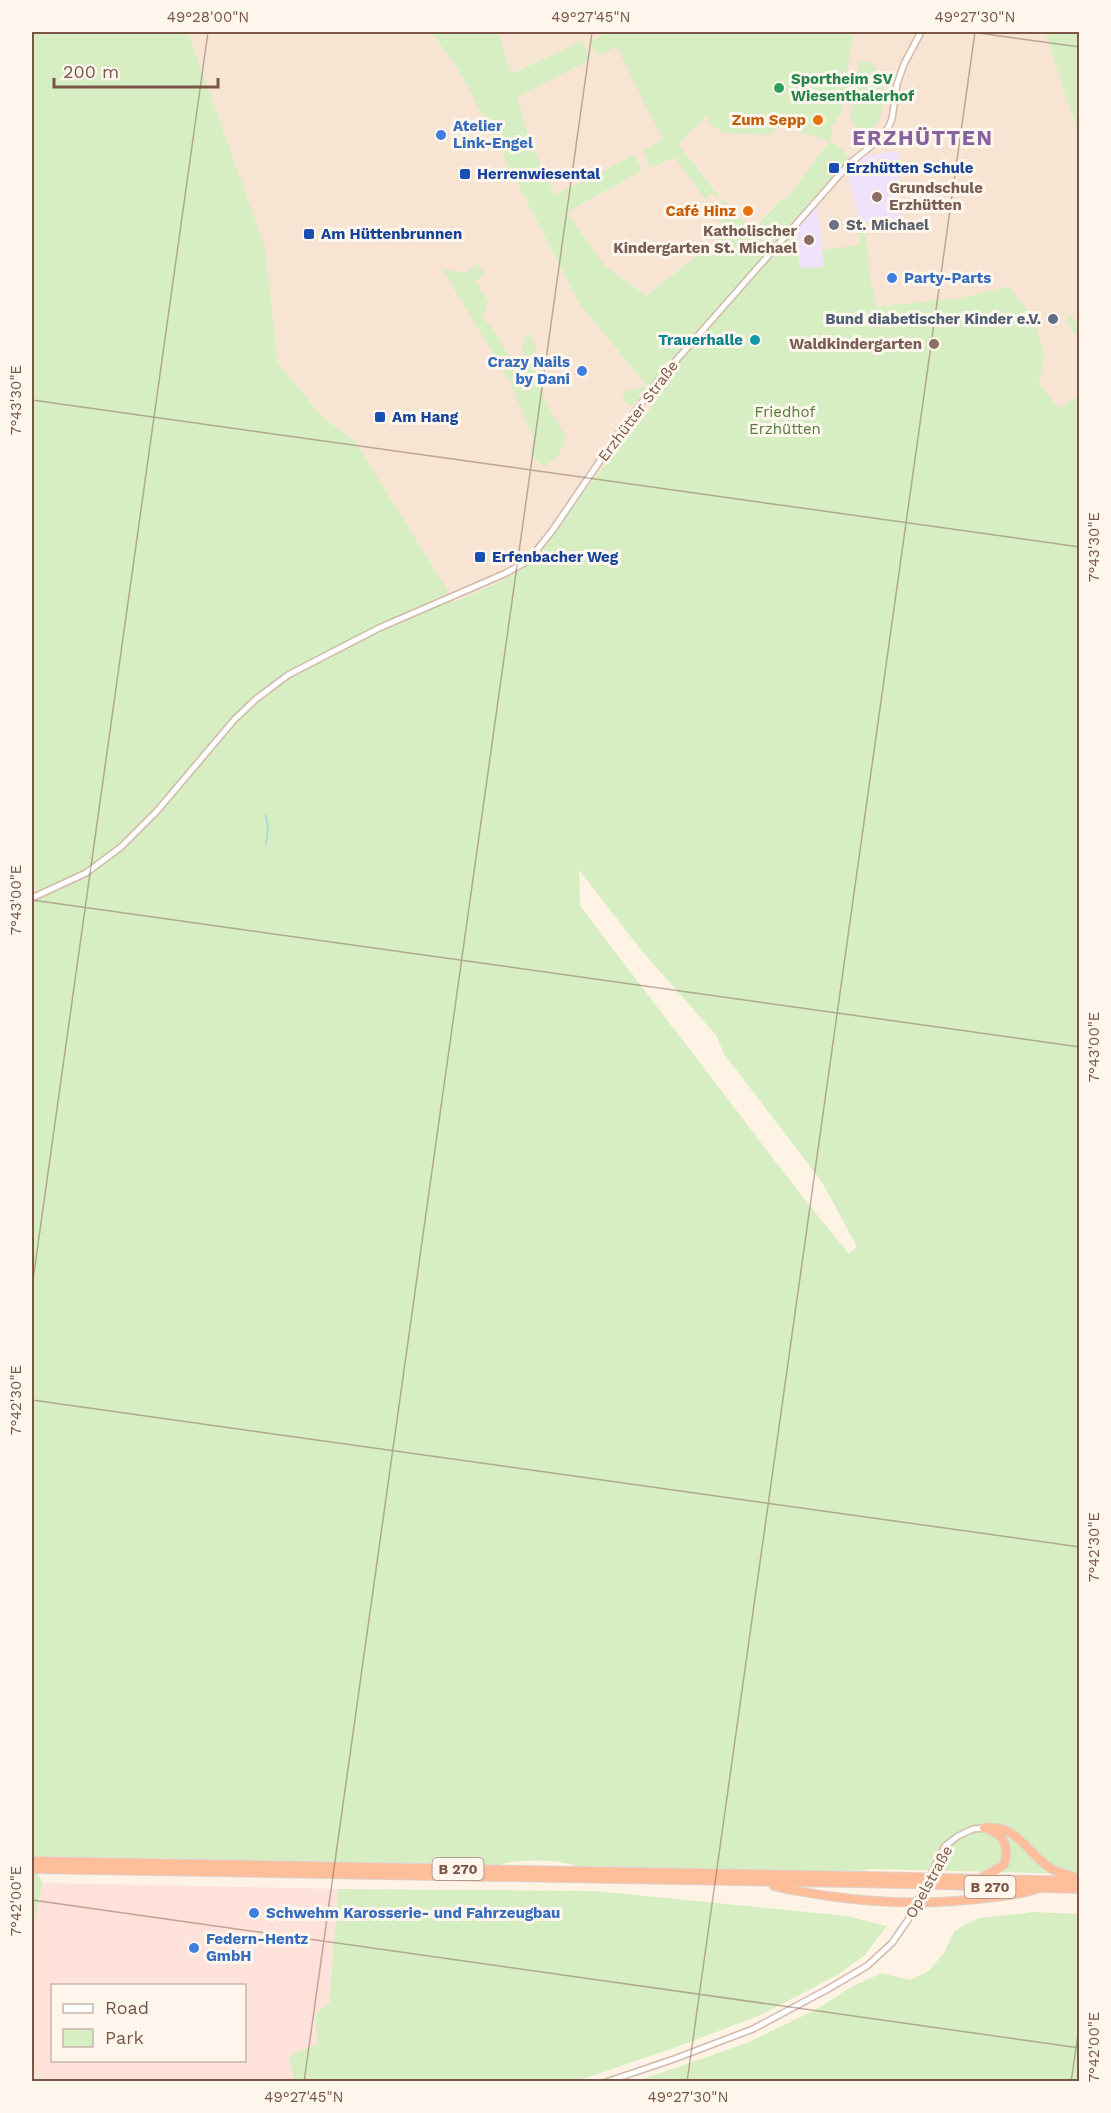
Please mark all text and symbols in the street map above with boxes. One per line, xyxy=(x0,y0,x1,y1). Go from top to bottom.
text: 49°28'00"N xyxy=(167,8,249,26)
text: 49°27'45"N xyxy=(551,8,631,26)
text: 49°27'30"N xyxy=(935,8,1015,26)
scale bar xyxy=(54,51,218,89)
text: 200 m xyxy=(63,61,119,82)
place label: Sportheim SV Wiesenthalerhof xyxy=(791,70,915,105)
marker: Sportheim SV Wiesenthalerhof xyxy=(772,81,786,95)
place label: Zum Sepp xyxy=(732,111,806,129)
marker: Zum Sepp xyxy=(811,113,825,127)
place label: Atelier Link-Engel xyxy=(453,117,533,152)
district label: ERZHÜTTEN xyxy=(852,125,994,150)
marker: Atelier Link-Engel xyxy=(434,128,448,142)
place label: Erzhütten Schule xyxy=(846,159,974,177)
marker: Erzhütten Schule xyxy=(827,161,841,175)
place label: Herrenwiesental xyxy=(477,165,600,183)
marker: Herrenwiesental xyxy=(458,167,472,181)
place label: Grundschule Erzhütten xyxy=(889,179,983,214)
marker: Grundschule Erzhütten xyxy=(870,190,884,204)
place label: Café Hinz xyxy=(665,202,736,220)
marker: Café Hinz xyxy=(741,204,755,218)
place label: St. Michael xyxy=(846,216,929,234)
marker: St. Michael xyxy=(827,218,841,232)
place label: Katholischer Kindergarten St. Michael xyxy=(613,222,798,257)
place label: Am Hüttenbrunnen xyxy=(321,225,462,243)
marker: Am Hüttenbrunnen xyxy=(302,227,316,241)
marker: Katholischer Kindergarten St. Michael xyxy=(802,233,816,247)
place label: Party-Parts xyxy=(904,269,991,287)
marker: Party-Parts xyxy=(885,271,899,285)
place label: Bund diabetischer Kinder e.V. xyxy=(825,310,1041,328)
marker: Bund diabetischer Kinder e.V. xyxy=(1046,312,1060,326)
place label: Trauerhalle xyxy=(658,331,743,349)
marker: Trauerhalle xyxy=(748,333,762,347)
place label: Waldkindergarten xyxy=(789,335,922,353)
marker: Waldkindergarten xyxy=(927,337,941,351)
place label: Crazy Nails by Dani xyxy=(488,353,570,388)
street label: Erzhütter Straße xyxy=(594,357,682,465)
marker: Crazy Nails by Dani xyxy=(575,364,589,378)
text: 7°43'30"E xyxy=(7,365,25,435)
park label: Friedhof Erzhütten xyxy=(749,403,821,438)
place label: Am Hang xyxy=(392,408,459,426)
marker: Am Hang xyxy=(373,410,387,424)
text: 7°43'30"E xyxy=(1085,512,1103,582)
place label: Erfenbacher Weg xyxy=(492,548,619,566)
marker: Erfenbacher Weg xyxy=(473,550,487,564)
text: 7°43'00"E xyxy=(7,865,25,935)
text: 7°43'00"E xyxy=(1085,1012,1103,1082)
text: 7°42'30"E xyxy=(7,1365,25,1435)
text: 7°42'30"E xyxy=(1085,1512,1103,1582)
street label: Opelstraße xyxy=(902,1843,956,1921)
road number: B 270 xyxy=(432,1858,484,1880)
text: 7°42'00"E xyxy=(7,1866,25,1936)
road number: B 270 xyxy=(964,1876,1016,1898)
place label: Schwehm Karosserie- und Fahrzeugbau xyxy=(266,1904,560,1922)
marker: Schwehm Karosserie- und Fahrzeugbau xyxy=(247,1906,261,1920)
place label: Federn-Hentz GmbH xyxy=(206,1930,308,1965)
marker: Federn-Hentz GmbH xyxy=(187,1941,201,1955)
legend xyxy=(51,1984,246,2062)
text: Road xyxy=(105,1997,149,2018)
text: 7°42'00"E xyxy=(1085,2012,1103,2082)
text: Park xyxy=(105,2027,144,2048)
text: 49°27'45"N xyxy=(264,2088,344,2106)
text: 49°27'30"N xyxy=(648,2088,728,2106)

